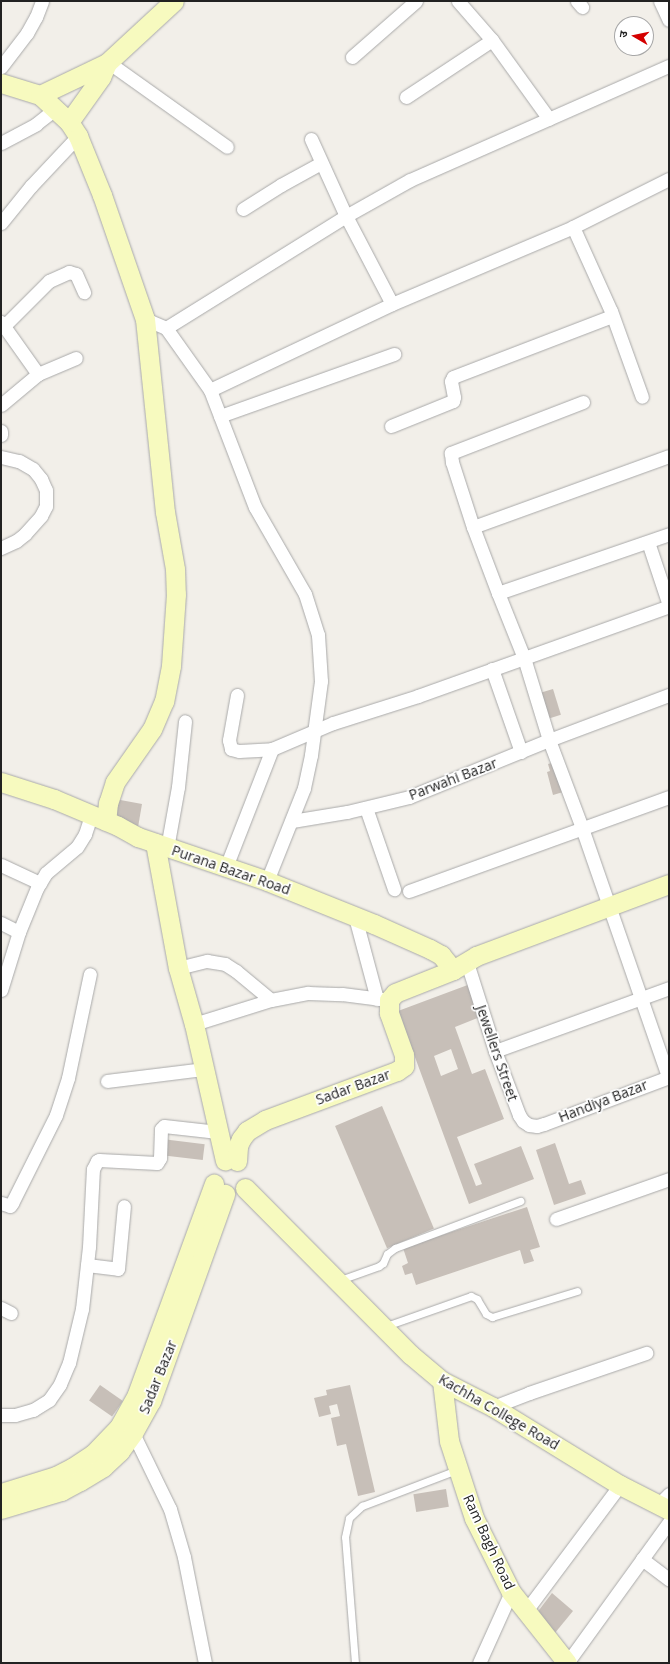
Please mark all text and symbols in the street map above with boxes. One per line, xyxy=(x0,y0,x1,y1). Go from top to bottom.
north arrow xyxy=(614,16,654,56)
text: उ xyxy=(615,30,631,39)
street label: Parwahi Bazar xyxy=(406,754,500,804)
street label: Purana Bazar Road xyxy=(169,842,293,898)
street label: Jewellers Street xyxy=(473,1003,521,1103)
street label: Sadar Bazar xyxy=(313,1066,393,1108)
street label: Handiya Bazar xyxy=(556,1076,650,1126)
street label: Sadar Bazar xyxy=(136,1338,180,1416)
street label: Kachha College Road xyxy=(436,1371,562,1453)
street label: Ram Bagh Road xyxy=(460,1492,518,1592)

